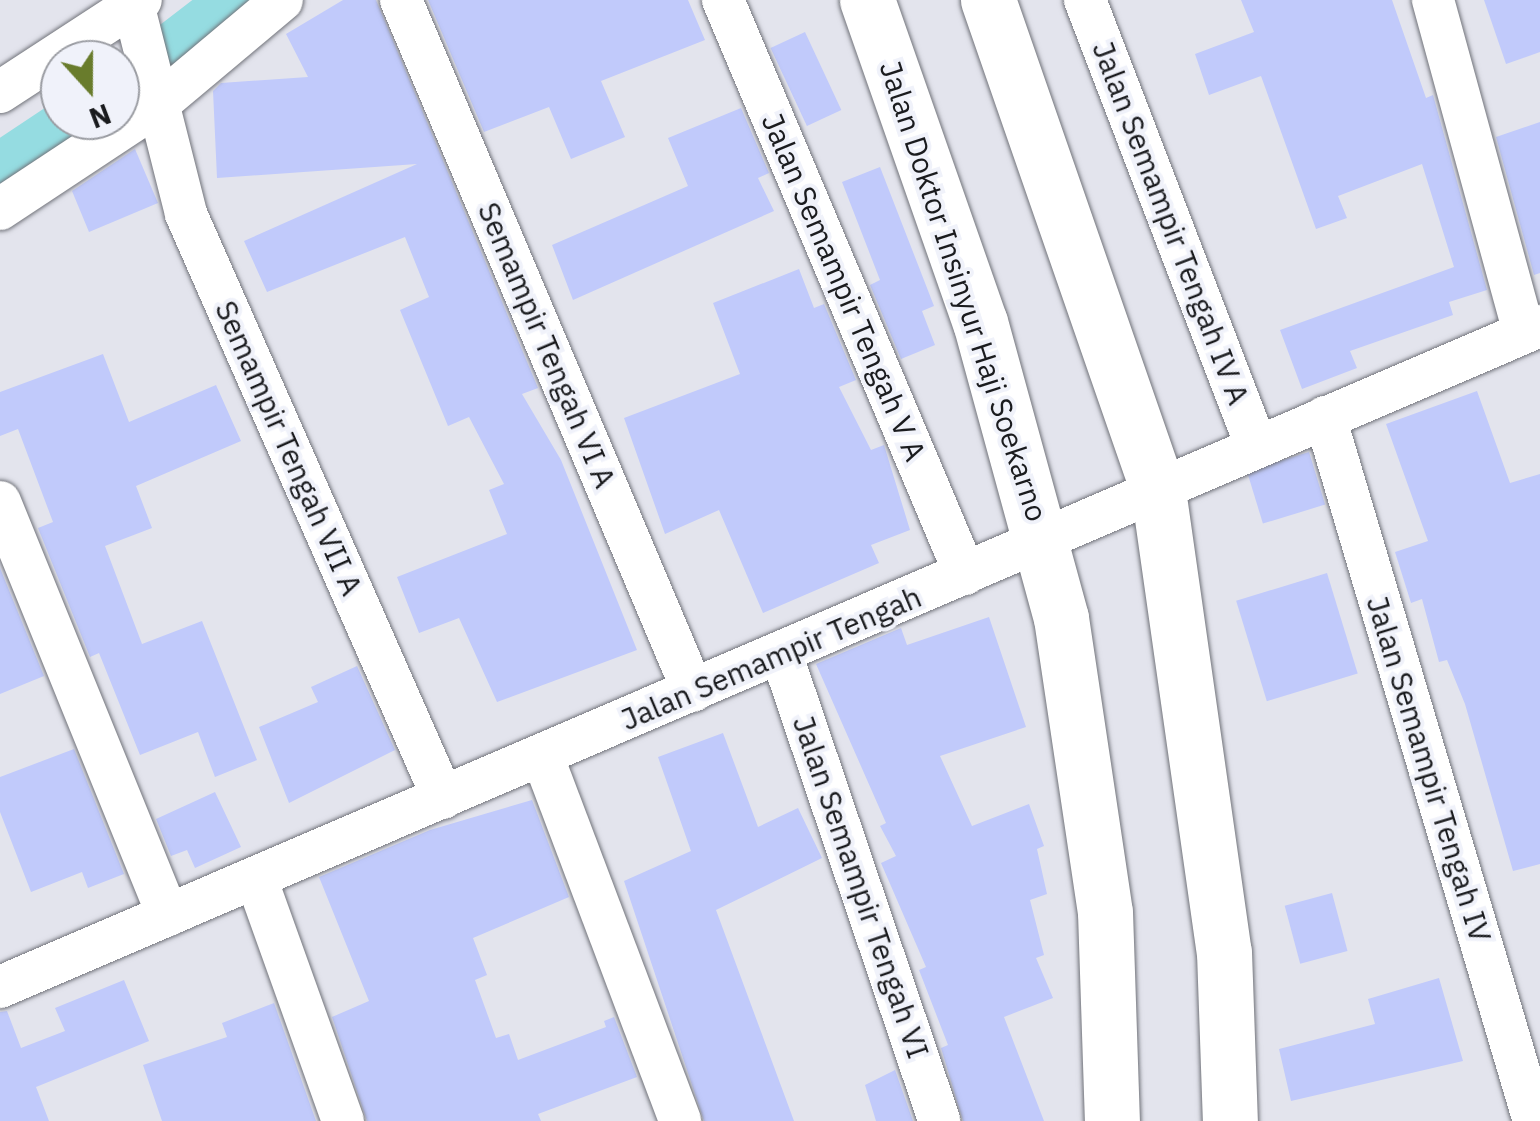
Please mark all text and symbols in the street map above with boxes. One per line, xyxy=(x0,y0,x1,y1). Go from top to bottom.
street label: Jalan Semampir Tengah IV A xyxy=(1085,36,1257,410)
north arrow xyxy=(40,40,140,140)
street label: Jalan Doktor Insinyur Haji Soekarno xyxy=(872,56,1056,526)
text: N xyxy=(84,96,116,138)
street label: Jalan Semampir Tengah V A xyxy=(754,108,934,466)
street label: Semampir Tengah VI A xyxy=(471,197,623,493)
street label: Semampir Tengah VII A xyxy=(208,295,370,601)
street label: Jalan Semampir Tengah xyxy=(616,578,926,738)
street label: Jalan Semampir Tengah IV xyxy=(1359,592,1499,946)
street label: Jalan Semampir Tengah VI xyxy=(785,711,937,1063)

